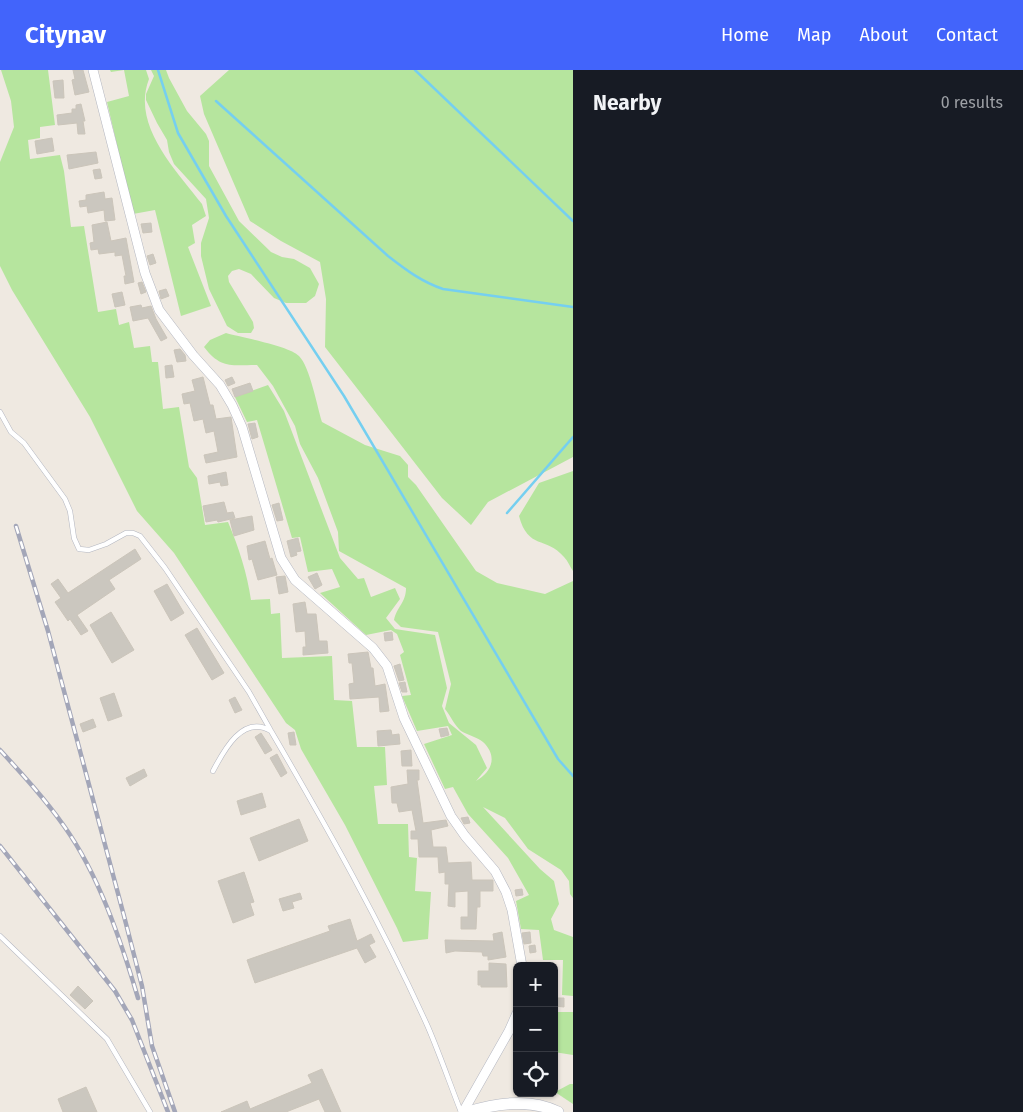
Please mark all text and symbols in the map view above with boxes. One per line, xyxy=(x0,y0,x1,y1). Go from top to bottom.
text: Citynav xyxy=(25,21,106,49)
text: Home xyxy=(721,24,769,46)
text: Map xyxy=(797,24,831,46)
text: About xyxy=(859,24,908,46)
text: Contact xyxy=(936,24,998,46)
text: Nearby xyxy=(593,90,661,116)
text: 0 results xyxy=(941,93,1003,112)
map controls xyxy=(513,962,558,1097)
button: + xyxy=(513,962,558,1007)
button: − xyxy=(513,1007,558,1052)
button: locate xyxy=(513,1052,558,1097)

